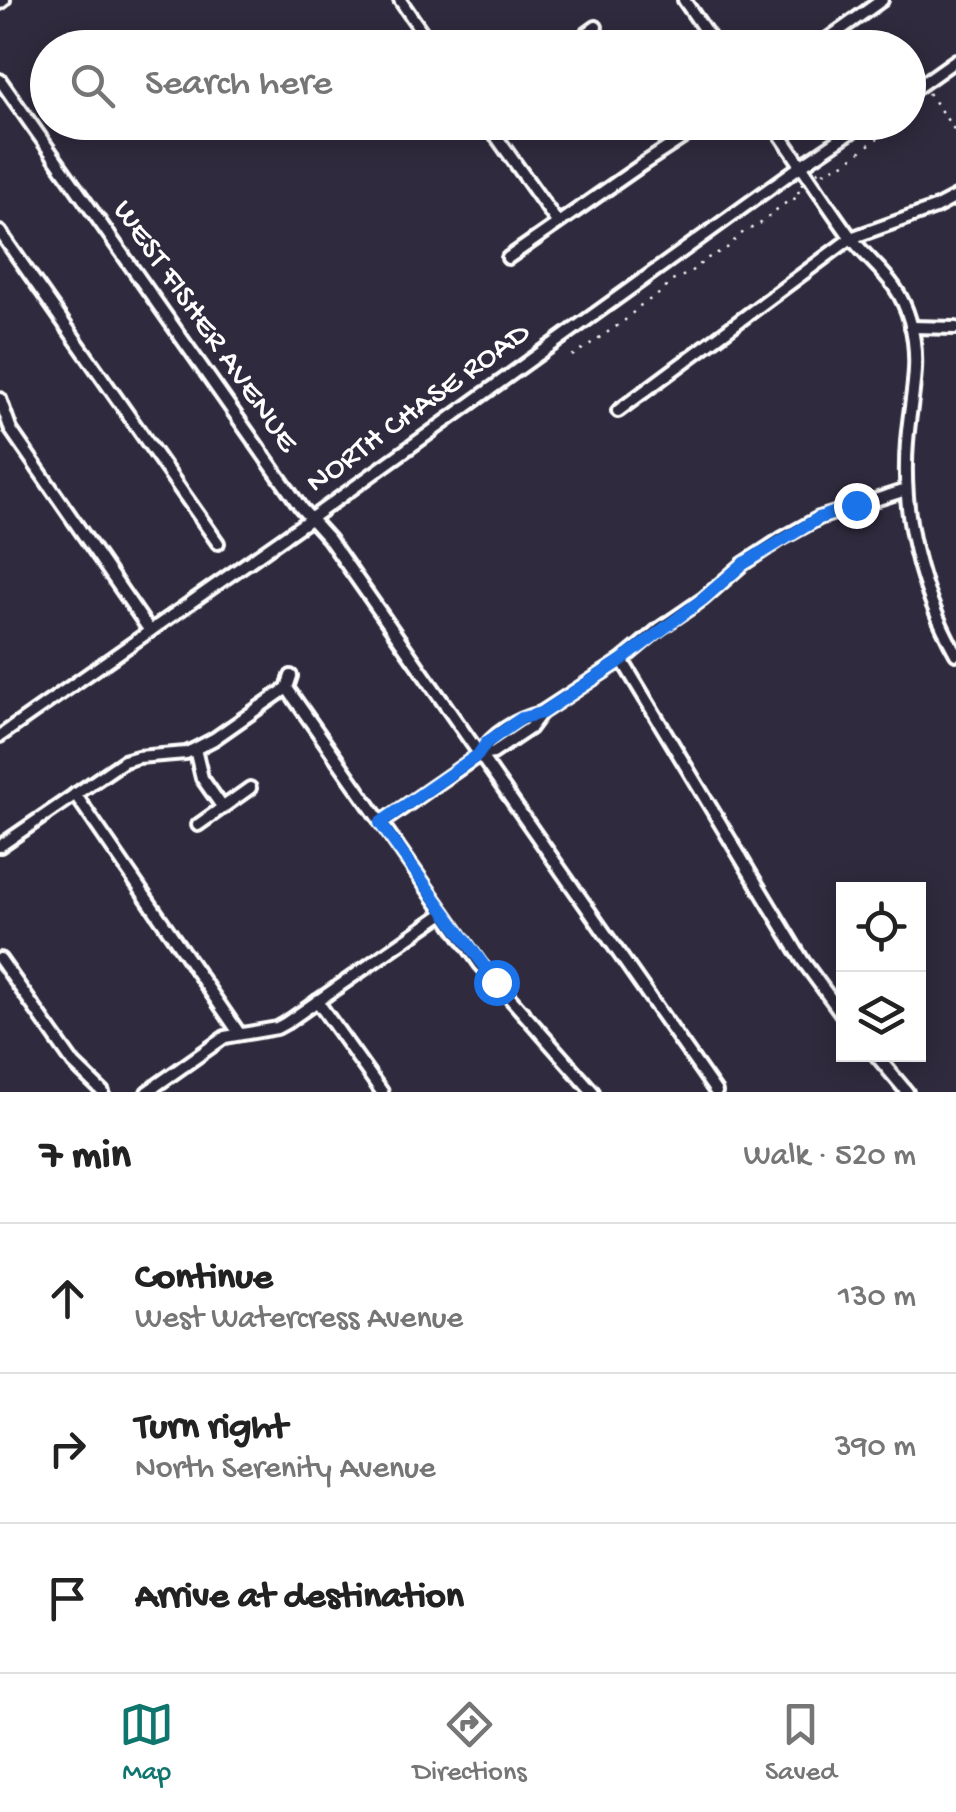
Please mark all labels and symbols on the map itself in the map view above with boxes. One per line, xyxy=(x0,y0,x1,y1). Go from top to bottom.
street label: WEST FISHER AVENUE xyxy=(103,194,306,461)
street label: NORTH CHASE ROAD xyxy=(300,315,539,503)
route end xyxy=(834,483,880,529)
route start xyxy=(474,960,520,1006)

